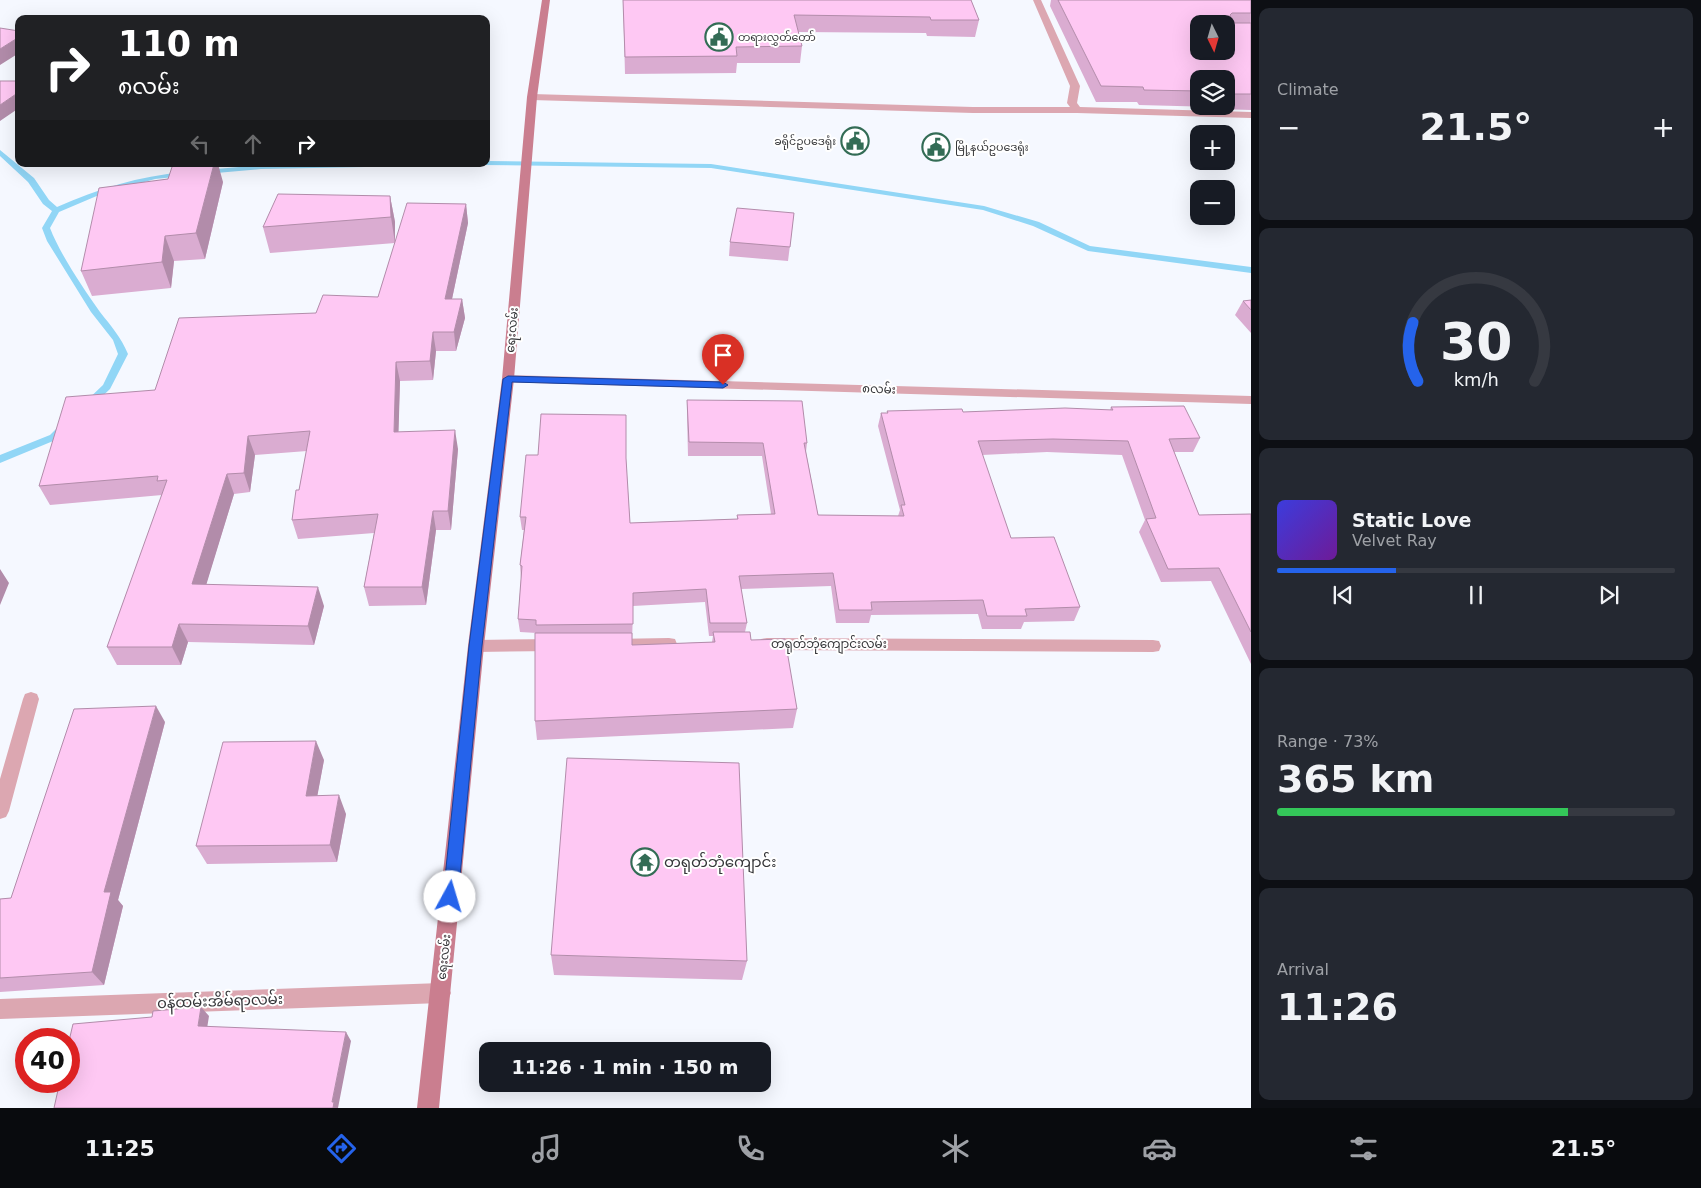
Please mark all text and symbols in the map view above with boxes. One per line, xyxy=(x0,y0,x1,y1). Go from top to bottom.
north arrow xyxy=(1190,15,1235,60)
map controls xyxy=(1190,15,1235,225)
public building icon: တရားလွှတ်တော် xyxy=(704,22,734,52)
text: 110 m xyxy=(118,24,240,64)
place label: တရားလွှတ်တော် xyxy=(738,30,816,46)
icon: right xyxy=(35,35,100,100)
button: layers xyxy=(1190,70,1235,115)
text: ၈လမ်း xyxy=(118,74,180,99)
text: Climate xyxy=(1277,80,1339,99)
text: 21.5° xyxy=(1420,105,1532,149)
text: − xyxy=(1277,111,1300,144)
text: + xyxy=(1652,111,1675,144)
button: + xyxy=(1190,125,1235,170)
public building icon: ခရိုင်ဥပဒေရုံး xyxy=(840,126,870,156)
icon: left xyxy=(186,130,214,158)
icon: ahead xyxy=(239,130,267,158)
icon: right xyxy=(292,130,320,158)
public building icon: မြို့နယ်ဥပဒေရုံး xyxy=(921,132,951,162)
place label: ခရိုင်ဥပဒေရုံး xyxy=(774,134,836,150)
place label: မြို့နယ်ဥပဒေရုံး xyxy=(955,140,1029,156)
button: − xyxy=(1190,180,1235,225)
street label: ရေးလမ်း xyxy=(501,306,524,354)
text: 30 xyxy=(1440,312,1512,372)
pin xyxy=(702,334,744,385)
icon: arrive xyxy=(709,341,737,369)
text: km/h xyxy=(1453,369,1499,390)
street label: ၈လမ်း xyxy=(862,379,896,397)
text: Static Love xyxy=(1352,509,1472,531)
text: Velvet Ray xyxy=(1352,531,1437,550)
icon: previous xyxy=(1329,581,1357,609)
icon: pause xyxy=(1462,581,1490,609)
icon: next xyxy=(1595,581,1623,609)
street label: တရုတ်ဘုံကျောင်းလမ်း xyxy=(771,635,887,654)
text: Range · 73% xyxy=(1277,732,1379,751)
text: 365 km xyxy=(1277,757,1434,801)
temple icon: တရုတ်ဘုံကျောင်း xyxy=(630,847,660,877)
place label: တရုတ်ဘုံကျောင်း xyxy=(664,852,777,874)
position arrow xyxy=(423,870,475,922)
street label: ရေးလမ်း xyxy=(433,933,456,981)
text: Arrival xyxy=(1277,960,1329,979)
text: 11:26 xyxy=(1277,985,1398,1029)
street label: ၀န်ထမ်းအိမ်ရာလမ်း xyxy=(157,989,283,1015)
speed limit sign: 40 xyxy=(15,1028,80,1093)
text: 11:26 · 1 min · 150 m xyxy=(511,1056,739,1078)
icon: directions xyxy=(324,1131,359,1166)
icon: music xyxy=(529,1131,564,1166)
icon: phone xyxy=(733,1131,768,1166)
icon: climate xyxy=(938,1131,973,1166)
icon: car xyxy=(1142,1131,1177,1166)
icon: filters xyxy=(1346,1131,1381,1166)
text: 11:25 xyxy=(85,1136,155,1161)
text: 21.5° xyxy=(1551,1136,1616,1161)

